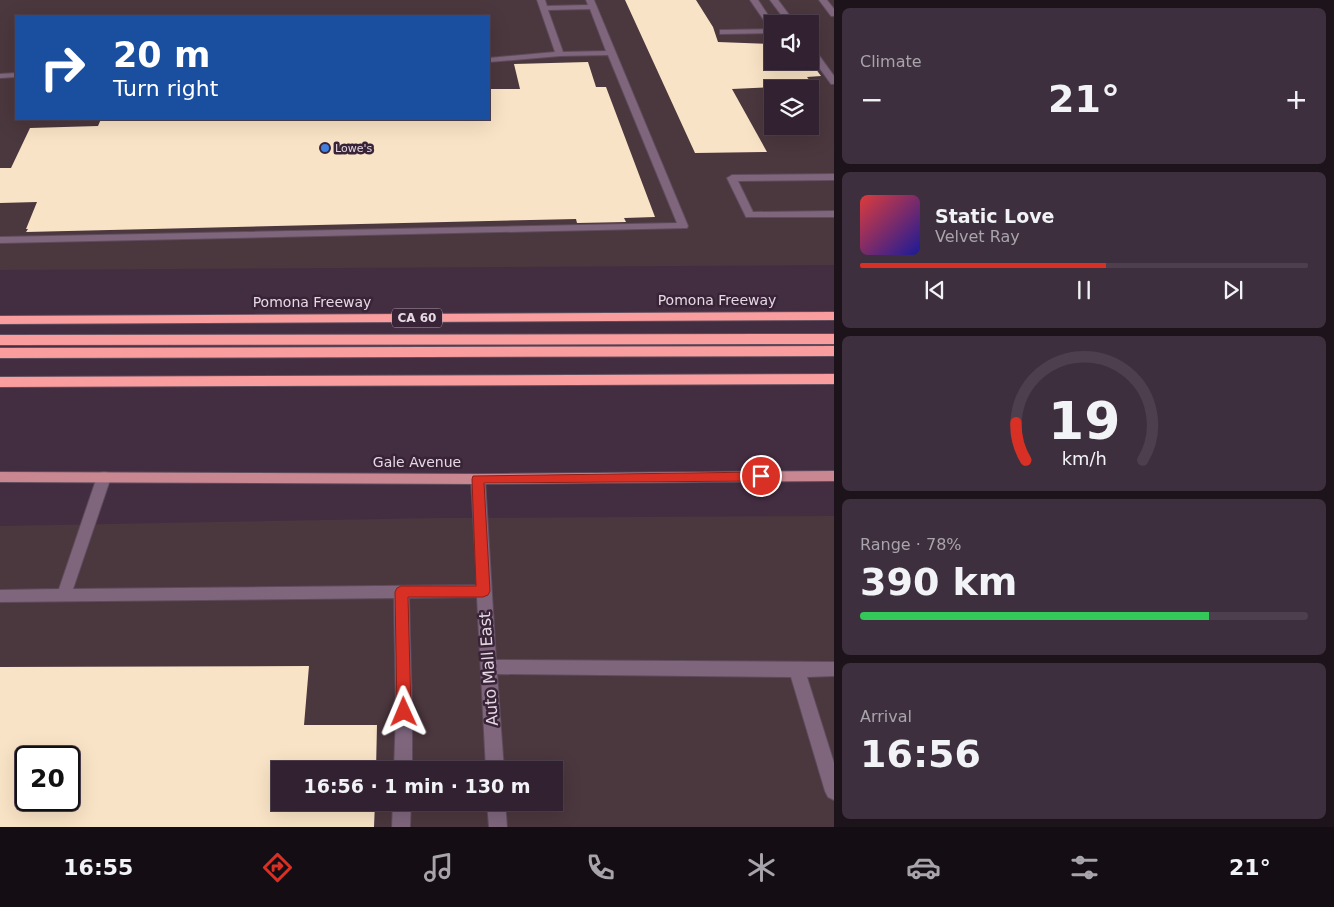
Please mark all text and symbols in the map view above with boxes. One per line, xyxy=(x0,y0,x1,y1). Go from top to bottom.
map controls xyxy=(764,15,819,135)
button: sound xyxy=(764,15,819,70)
icon: right xyxy=(30,35,95,100)
text: 20 m xyxy=(113,35,210,75)
text: Climate xyxy=(860,52,922,71)
text: Turn right xyxy=(113,76,218,101)
text: 21° xyxy=(1048,77,1120,121)
button: layers xyxy=(764,80,819,135)
text: − xyxy=(860,83,883,116)
text: + xyxy=(1285,83,1308,116)
marker: Lowe's xyxy=(319,142,331,154)
place label: Lowe's xyxy=(335,142,372,155)
text: Static Love xyxy=(935,205,1055,227)
text: Velvet Ray xyxy=(935,227,1020,246)
icon: previous xyxy=(921,276,949,304)
icon: pause xyxy=(1070,276,1098,304)
icon: next xyxy=(1219,276,1247,304)
street label: Pomona Freeway xyxy=(658,292,776,308)
street label: Pomona Freeway xyxy=(253,294,371,310)
road number: CA 60 xyxy=(392,308,442,328)
text: 19 xyxy=(1048,391,1120,451)
text: km/h xyxy=(1061,448,1107,469)
street label: Gale Avenue xyxy=(373,454,461,470)
pin xyxy=(740,455,782,497)
icon: arrive xyxy=(747,462,775,490)
text: Range · 78% xyxy=(860,535,962,554)
text: 390 km xyxy=(860,560,1017,604)
street label: Auto Mall East xyxy=(475,611,502,727)
position arrow xyxy=(377,685,429,737)
text: Arrival xyxy=(860,707,912,726)
text: 16:56 xyxy=(860,732,981,776)
speed limit sign: 20 xyxy=(15,746,80,811)
text: 16:56 · 1 min · 130 m xyxy=(303,775,531,797)
icon: directions xyxy=(260,850,295,885)
icon: music xyxy=(421,850,456,885)
icon: phone xyxy=(583,850,618,885)
icon: climate xyxy=(744,850,779,885)
icon: car xyxy=(906,850,941,885)
icon: filters xyxy=(1067,850,1102,885)
text: 16:55 xyxy=(63,855,133,880)
text: 21° xyxy=(1229,855,1271,880)

